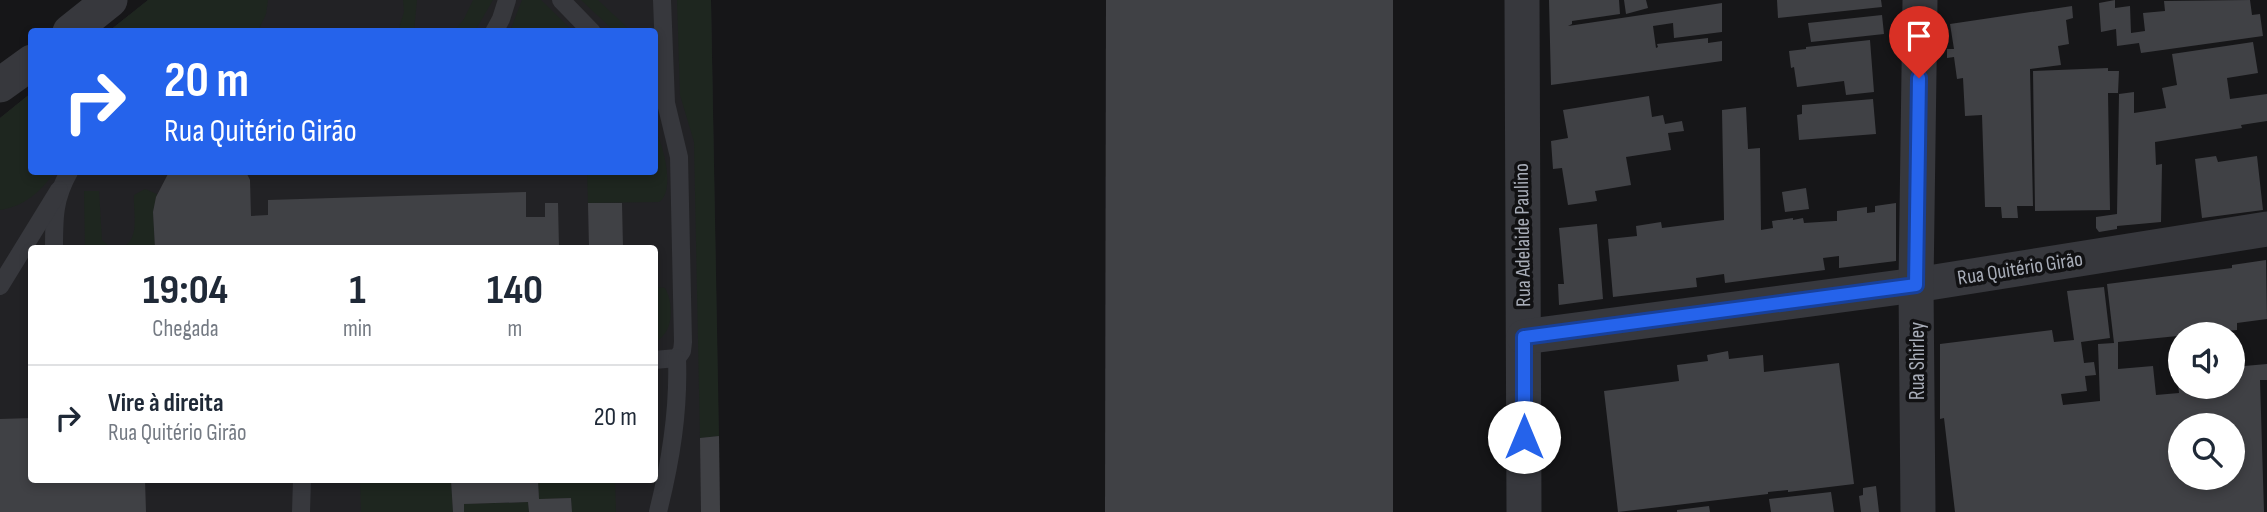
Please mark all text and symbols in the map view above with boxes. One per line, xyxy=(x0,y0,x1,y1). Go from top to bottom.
pin xyxy=(1889,6,1949,78)
icon: arrive xyxy=(1900,17,1938,55)
text: 20 m xyxy=(164,52,249,111)
icon: right xyxy=(49,56,140,147)
text: Rua Quitério Girão xyxy=(164,112,357,151)
street label: Rua Adelaide Paulino xyxy=(1509,163,1536,307)
street label: Rua Quitério Girão xyxy=(1956,246,2085,291)
text: 19:04 xyxy=(143,265,228,316)
text: 1 xyxy=(349,265,366,316)
text: 140 xyxy=(487,265,543,316)
text: Chegada xyxy=(152,315,219,343)
text: min xyxy=(343,315,372,343)
text: m xyxy=(508,315,522,343)
street label: Rua Shirley xyxy=(1905,322,1930,400)
map controls xyxy=(2168,322,2245,490)
button: sound xyxy=(2168,322,2245,399)
text: Vire à direita xyxy=(108,388,224,419)
icon: right xyxy=(49,399,87,437)
position arrow xyxy=(1487,400,1561,474)
text: 20 m xyxy=(594,402,637,433)
button: search xyxy=(2168,413,2245,490)
text: Rua Quitério Girão xyxy=(108,419,247,447)

